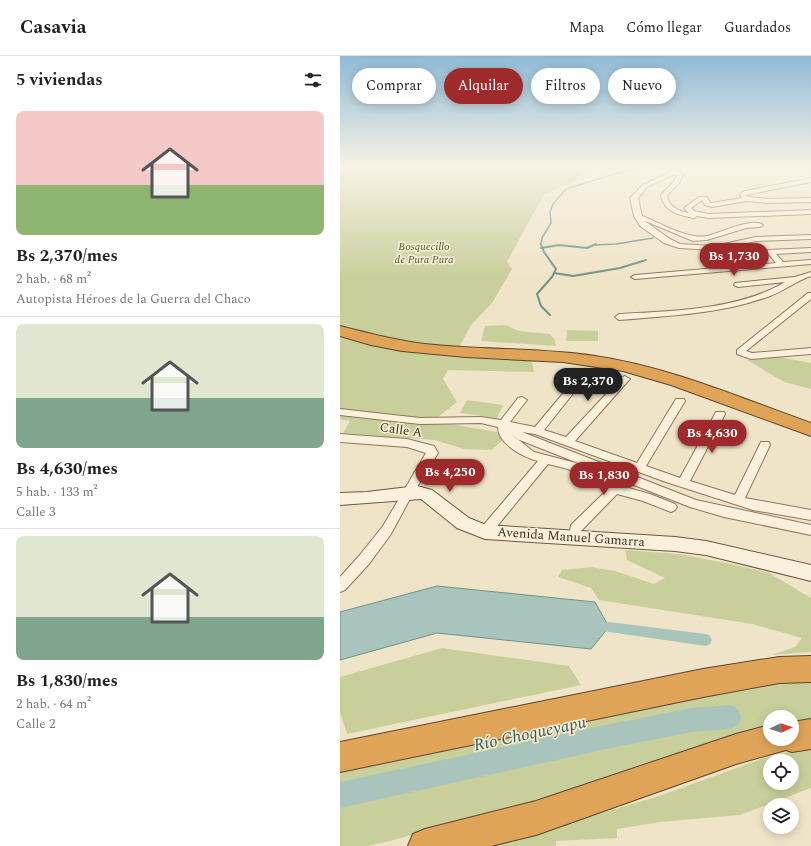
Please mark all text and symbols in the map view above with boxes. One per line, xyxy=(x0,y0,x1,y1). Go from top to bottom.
text: Casavia xyxy=(20,13,87,42)
text: Mapa xyxy=(569,17,604,38)
text: Cómo llegar xyxy=(626,17,702,38)
text: Guardados xyxy=(724,17,791,38)
text: 5 viviendas xyxy=(16,67,103,93)
chip: Comprar xyxy=(352,68,436,104)
chip: Alquilar xyxy=(444,68,523,104)
chip: Filtros xyxy=(531,68,600,104)
chip: Nuevo xyxy=(608,68,676,104)
icon: filters xyxy=(302,69,324,91)
icon: home xyxy=(134,137,206,209)
park label: Bosquecillo de Pura Pura xyxy=(394,238,454,268)
text: Bs 2,370/mes xyxy=(16,243,118,269)
pin: Bs 1,730 xyxy=(693,243,775,277)
text: Bs 1,730 xyxy=(709,246,759,266)
text: 2 hab. · 68 m² xyxy=(16,269,91,289)
text: Autopista Héroes de la Guerra del Chaco xyxy=(16,289,251,309)
icon: home xyxy=(134,350,206,422)
pin: Bs 2,370 xyxy=(547,368,629,402)
text: Bs 2,370 xyxy=(563,371,613,391)
street label: Calle A xyxy=(378,417,424,443)
pin: Bs 4,630 xyxy=(671,420,753,454)
text: Bs 4,630 xyxy=(687,423,737,443)
text: Bs 4,630/mes xyxy=(16,456,118,482)
pin: Bs 4,250 xyxy=(409,459,491,493)
text: Bs 4,250 xyxy=(425,462,475,482)
pin: Bs 1,830 xyxy=(563,462,645,496)
text: Bs 1,830 xyxy=(579,465,629,485)
text: 5 hab. · 133 m² xyxy=(16,482,98,502)
text: Calle 3 xyxy=(16,502,55,522)
street label: Avenida Manuel Gamarra xyxy=(497,522,646,552)
icon: home xyxy=(134,562,206,634)
text: Bs 1,830/mes xyxy=(16,668,118,694)
text: 2 hab. · 64 m² xyxy=(16,694,91,714)
water label: Río Choqueyapu xyxy=(471,709,589,759)
north arrow xyxy=(763,710,799,746)
map controls xyxy=(763,710,799,834)
text: Calle 2 xyxy=(16,714,55,734)
button: locate xyxy=(763,754,799,790)
button: layers xyxy=(763,798,799,834)

